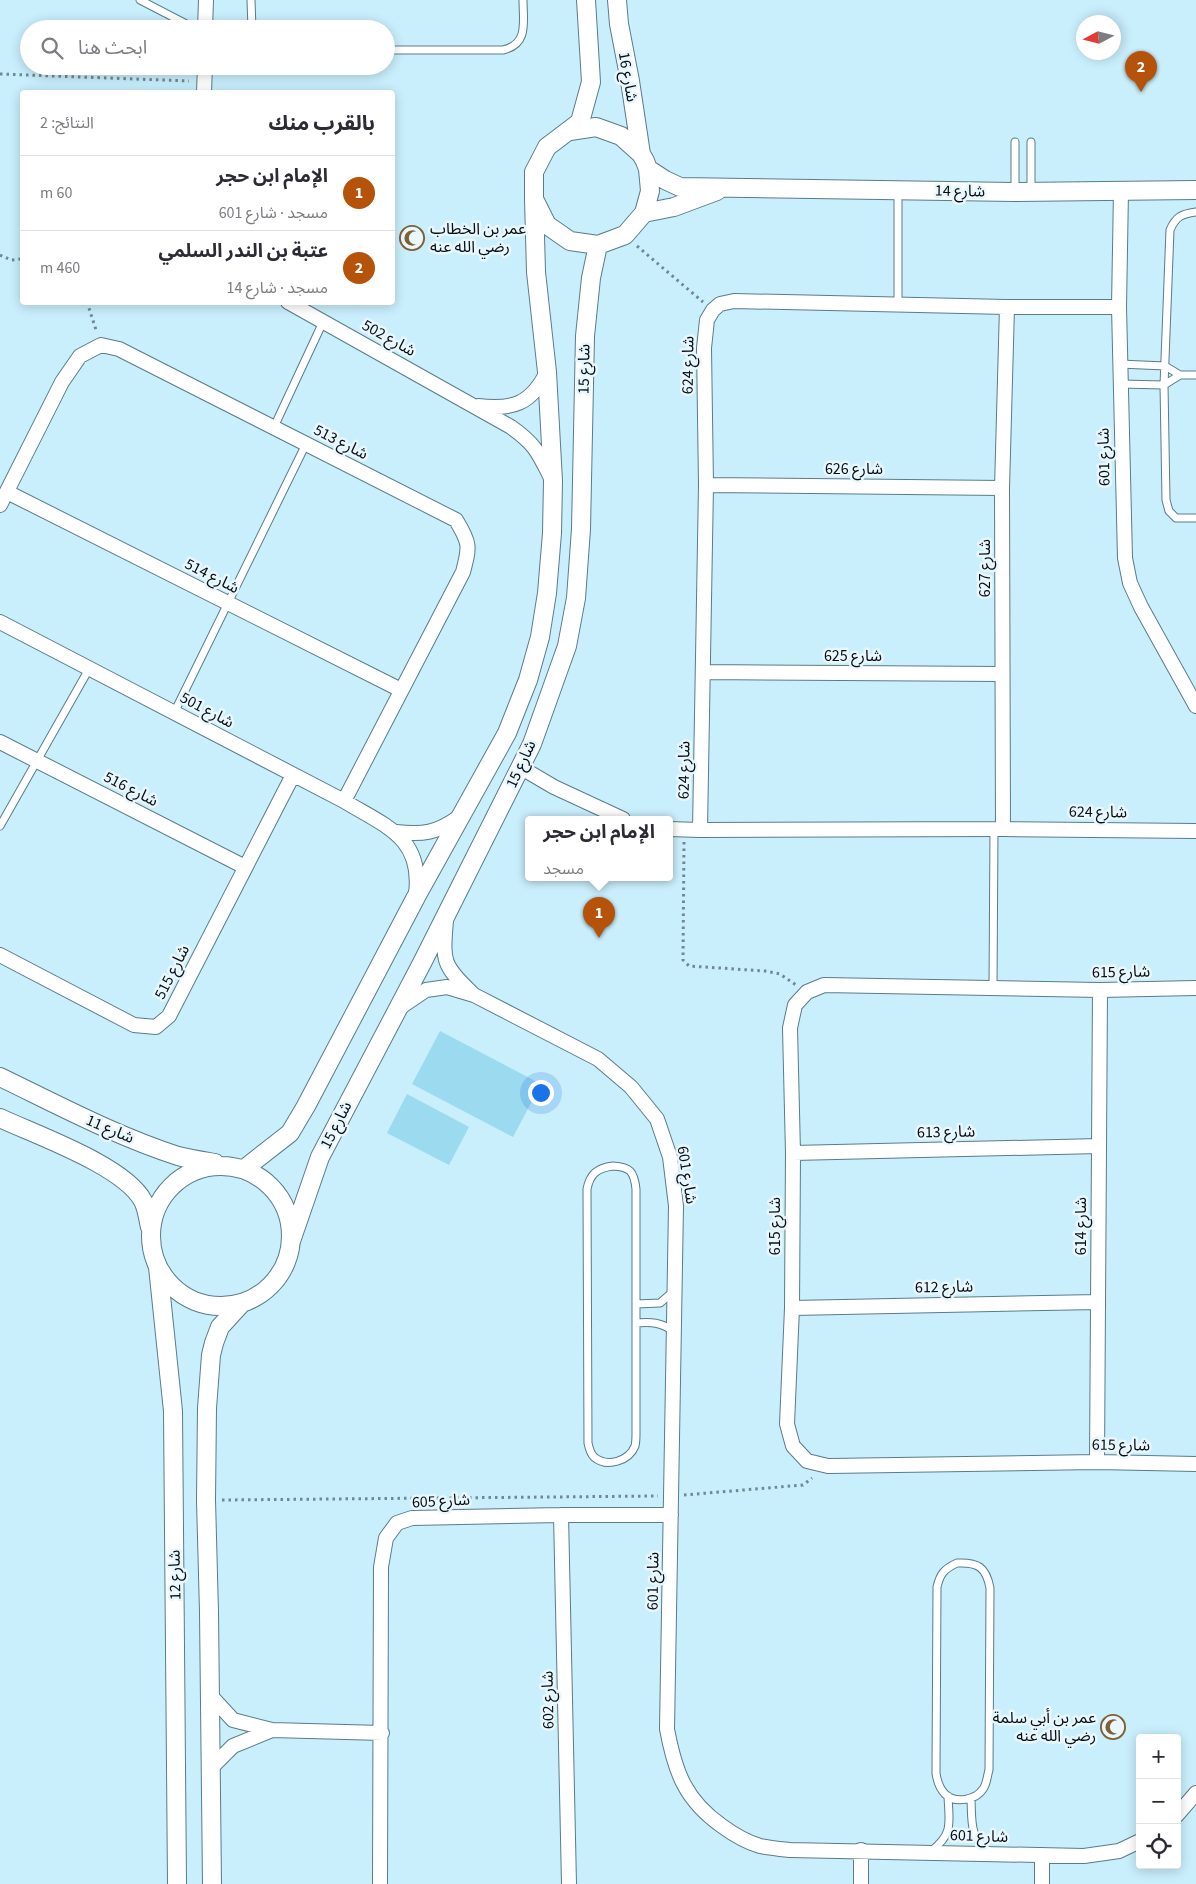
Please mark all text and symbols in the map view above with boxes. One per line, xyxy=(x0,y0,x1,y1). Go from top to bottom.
north arrow xyxy=(1076,15,1121,60)
search box xyxy=(20,20,395,75)
icon: search xyxy=(38,34,66,62)
text: ابحث هنا xyxy=(78,35,147,62)
street label: شارع 16 xyxy=(612,50,643,104)
pin: 2 xyxy=(1125,51,1157,92)
text: بالقرب منك xyxy=(268,108,375,138)
text: النتائج: 2 xyxy=(40,112,94,134)
text: الإمام ابن حجر xyxy=(216,163,328,190)
street label: شارع 14 xyxy=(935,180,985,203)
text: 60 m xyxy=(40,182,72,204)
text: 1 xyxy=(355,182,363,204)
text: مسجد · شارع 601 xyxy=(219,202,328,224)
place label: عمر بن الخطاب رضي الله عنه xyxy=(430,218,526,259)
mosque icon: عمر بن الخطاب رضي الله عنه xyxy=(399,225,425,251)
text: عتبة بن الندر السلمي xyxy=(159,238,328,265)
text: 460 m xyxy=(40,257,80,279)
text: 2 xyxy=(355,257,363,279)
text: مسجد · شارع 14 xyxy=(227,277,328,299)
street label: شارع 502 xyxy=(358,314,420,363)
street label: شارع 624 xyxy=(676,336,701,394)
street label: شارع 15 xyxy=(573,344,596,394)
street label: شارع 513 xyxy=(310,419,372,466)
street label: شارع 601 xyxy=(1092,428,1117,486)
street label: شارع 626 xyxy=(825,458,883,481)
street label: شارع 627 xyxy=(974,539,997,597)
street label: شارع 514 xyxy=(181,553,243,600)
street label: شارع 625 xyxy=(824,645,882,668)
street label: شارع 501 xyxy=(176,687,238,734)
street label: شارع 15 xyxy=(500,737,543,792)
street label: شارع 624 xyxy=(672,741,697,799)
street label: شارع 516 xyxy=(100,766,162,813)
street label: شارع 624 xyxy=(1069,800,1127,825)
popup xyxy=(525,816,673,881)
text: الإمام ابن حجر xyxy=(543,819,655,846)
text: مسجد xyxy=(543,858,584,880)
pin: 1 xyxy=(583,897,615,938)
street label: شارع 515 xyxy=(149,941,196,1003)
street label: شارع 615 xyxy=(1092,960,1150,985)
your location xyxy=(528,1080,554,1106)
street label: شارع 15 xyxy=(315,1098,358,1153)
street label: شارع 11 xyxy=(82,1109,137,1150)
street label: شارع 613 xyxy=(917,1120,975,1145)
street label: شارع 601 xyxy=(671,1145,702,1206)
street label: شارع 615 xyxy=(764,1197,787,1255)
street label: شارع 614 xyxy=(1070,1197,1093,1255)
street label: شارع 612 xyxy=(915,1275,973,1300)
street label: شارع 615 xyxy=(1092,1433,1150,1458)
street label: شارع 605 xyxy=(411,1488,471,1515)
street label: شارع 12 xyxy=(164,1550,187,1600)
street label: شارع 601 xyxy=(641,1552,666,1610)
street label: شارع 602 xyxy=(536,1671,561,1729)
place label: عمر بن أبي سلمة رضي الله عنه xyxy=(993,1707,1096,1748)
mosque icon: عمر بن أبي سلمة رضي الله عنه xyxy=(1100,1714,1126,1740)
map controls xyxy=(1136,1734,1181,1869)
button: + xyxy=(1136,1734,1181,1779)
button: − xyxy=(1136,1779,1181,1824)
street label: شارع 601 xyxy=(949,1824,1008,1849)
button: locate xyxy=(1136,1824,1181,1869)

